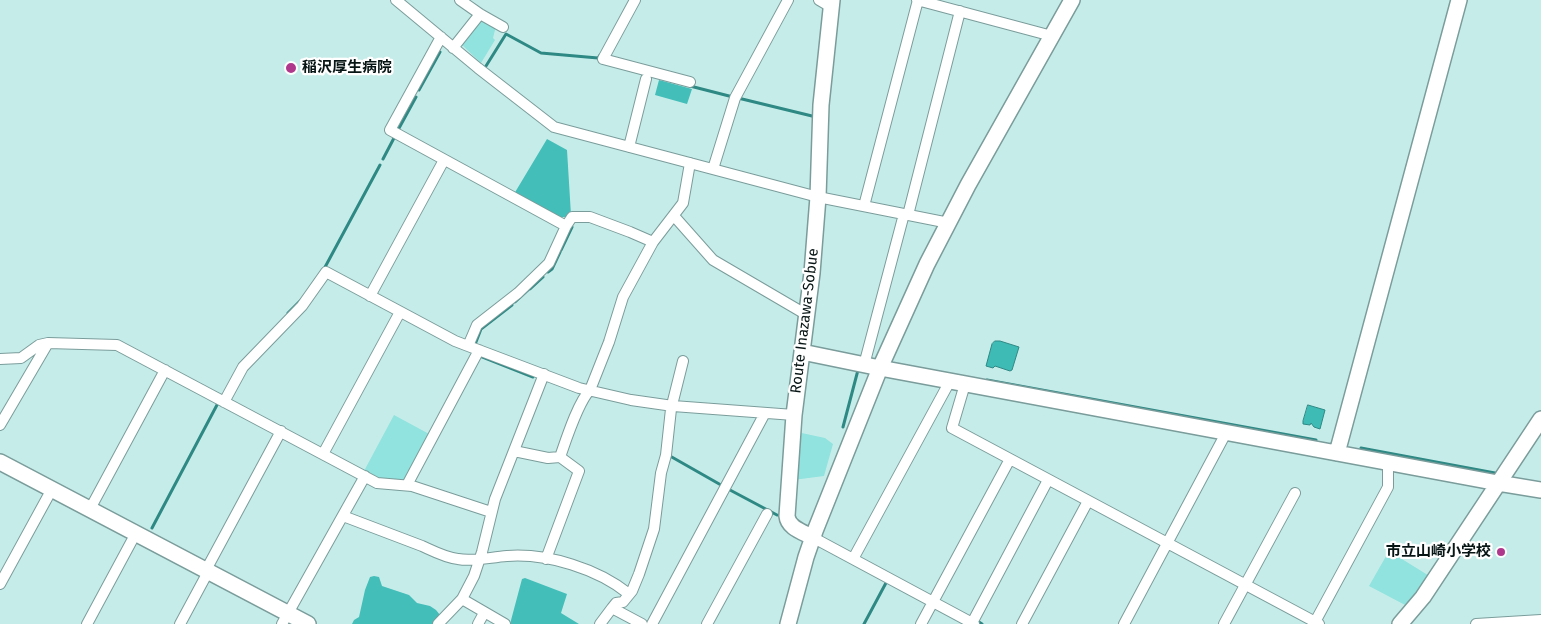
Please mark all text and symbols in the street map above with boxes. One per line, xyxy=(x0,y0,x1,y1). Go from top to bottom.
place label: 稲沢厚生病院 xyxy=(302,59,392,77)
marker: 稲沢厚生病院 xyxy=(284,61,298,75)
street label: Route Inazawa-Sobue xyxy=(787,247,823,395)
place label: 市立山崎小学校 xyxy=(1386,543,1491,561)
marker: 市立山崎小学校 xyxy=(1495,546,1507,558)

